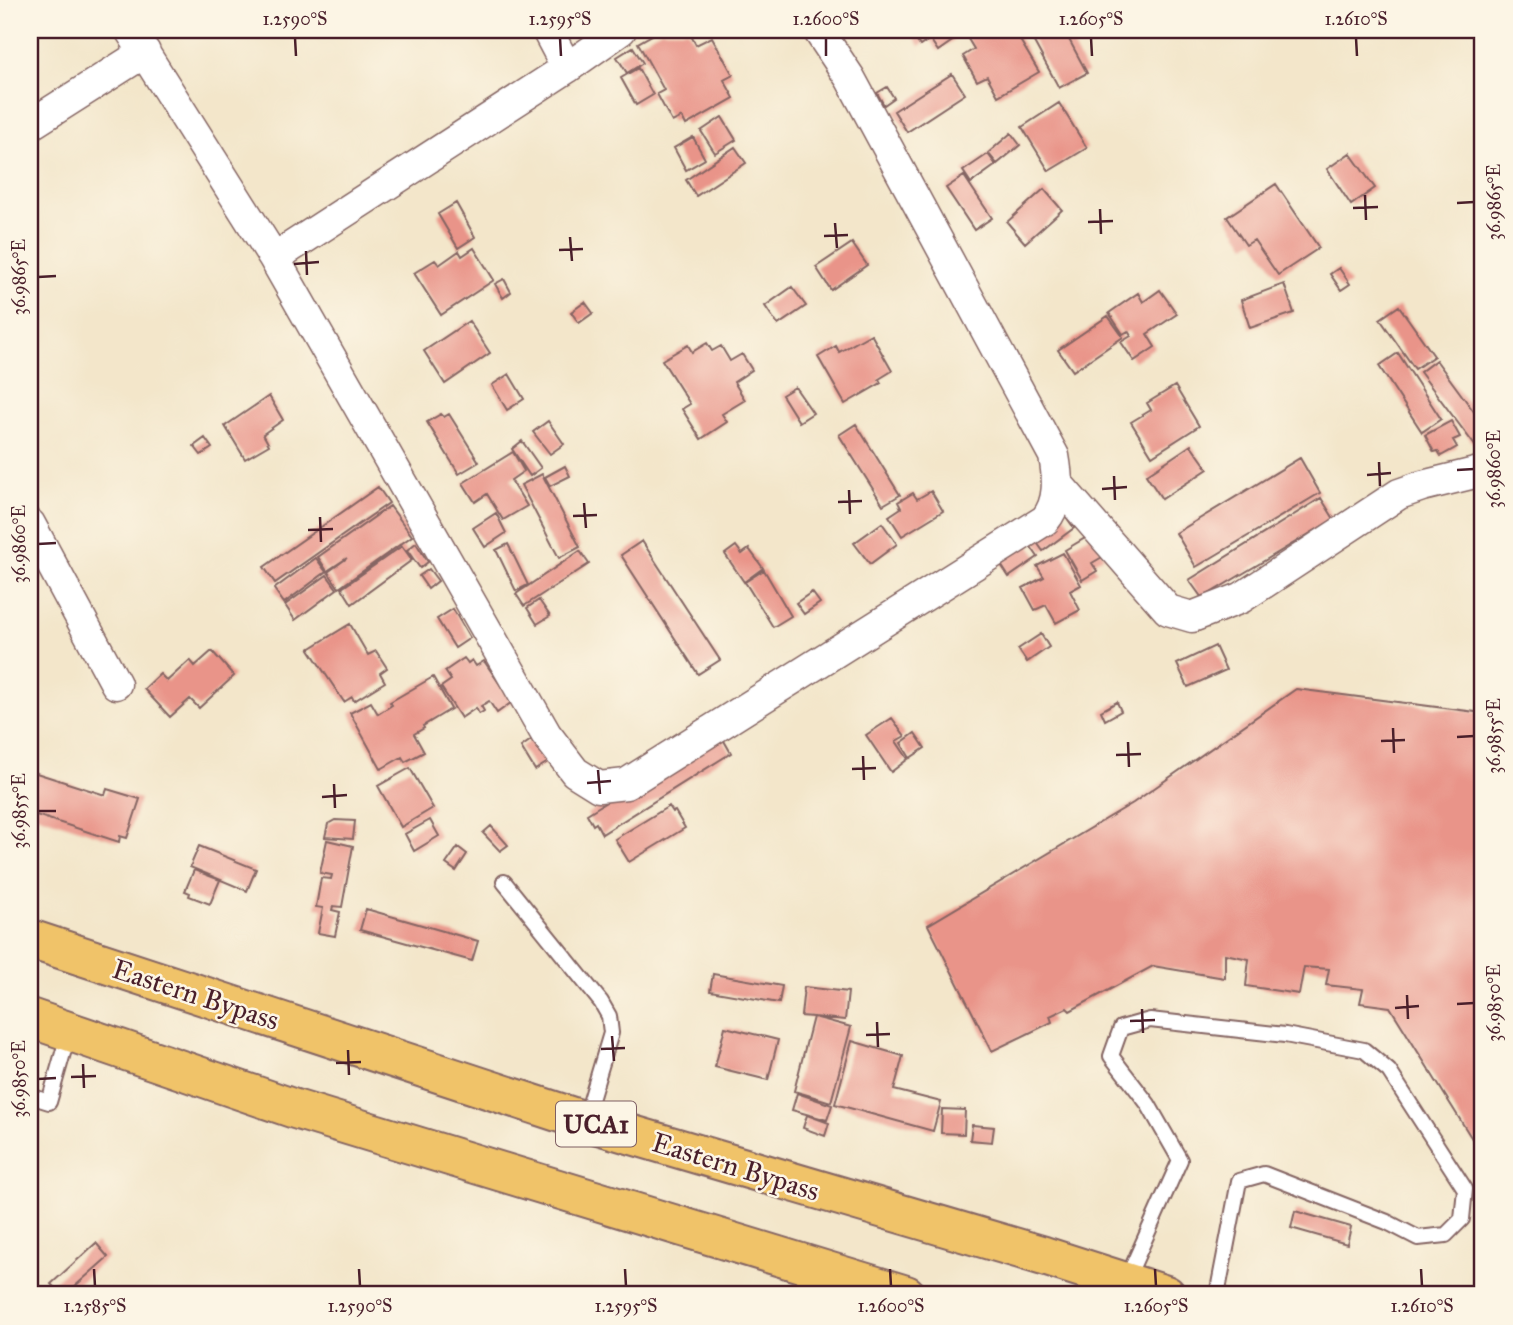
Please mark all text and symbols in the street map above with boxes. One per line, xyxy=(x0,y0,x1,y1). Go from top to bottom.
text: 1.2590°S xyxy=(263,8,327,30)
text: 1.2595°S xyxy=(529,8,591,30)
text: 1.2600°S xyxy=(793,8,859,30)
text: 1.2605°S xyxy=(1059,8,1123,30)
text: 1.2610°S xyxy=(1324,8,1388,30)
text: 36.9865°E xyxy=(1483,164,1505,240)
text: 36.9865°E xyxy=(8,239,30,315)
text: 36.9860°E xyxy=(1483,430,1505,508)
text: 36.9860°E xyxy=(8,505,30,583)
text: 36.9855°E xyxy=(1483,698,1505,774)
text: 36.9855°E xyxy=(8,773,30,849)
street label: Eastern Bypass xyxy=(108,951,284,1038)
text: 36.9850°E xyxy=(1483,964,1505,1042)
text: 36.9850°E xyxy=(8,1040,30,1118)
road number: UCA1 xyxy=(556,1102,636,1147)
street label: Eastern Bypass xyxy=(648,1124,824,1209)
text: 1.2585°S xyxy=(64,1295,126,1317)
text: 1.2590°S xyxy=(328,1295,392,1317)
text: 1.2595°S xyxy=(595,1295,657,1317)
text: 1.2600°S xyxy=(858,1295,924,1317)
text: 1.2605°S xyxy=(1124,1295,1188,1317)
text: 1.2610°S xyxy=(1390,1295,1454,1317)

